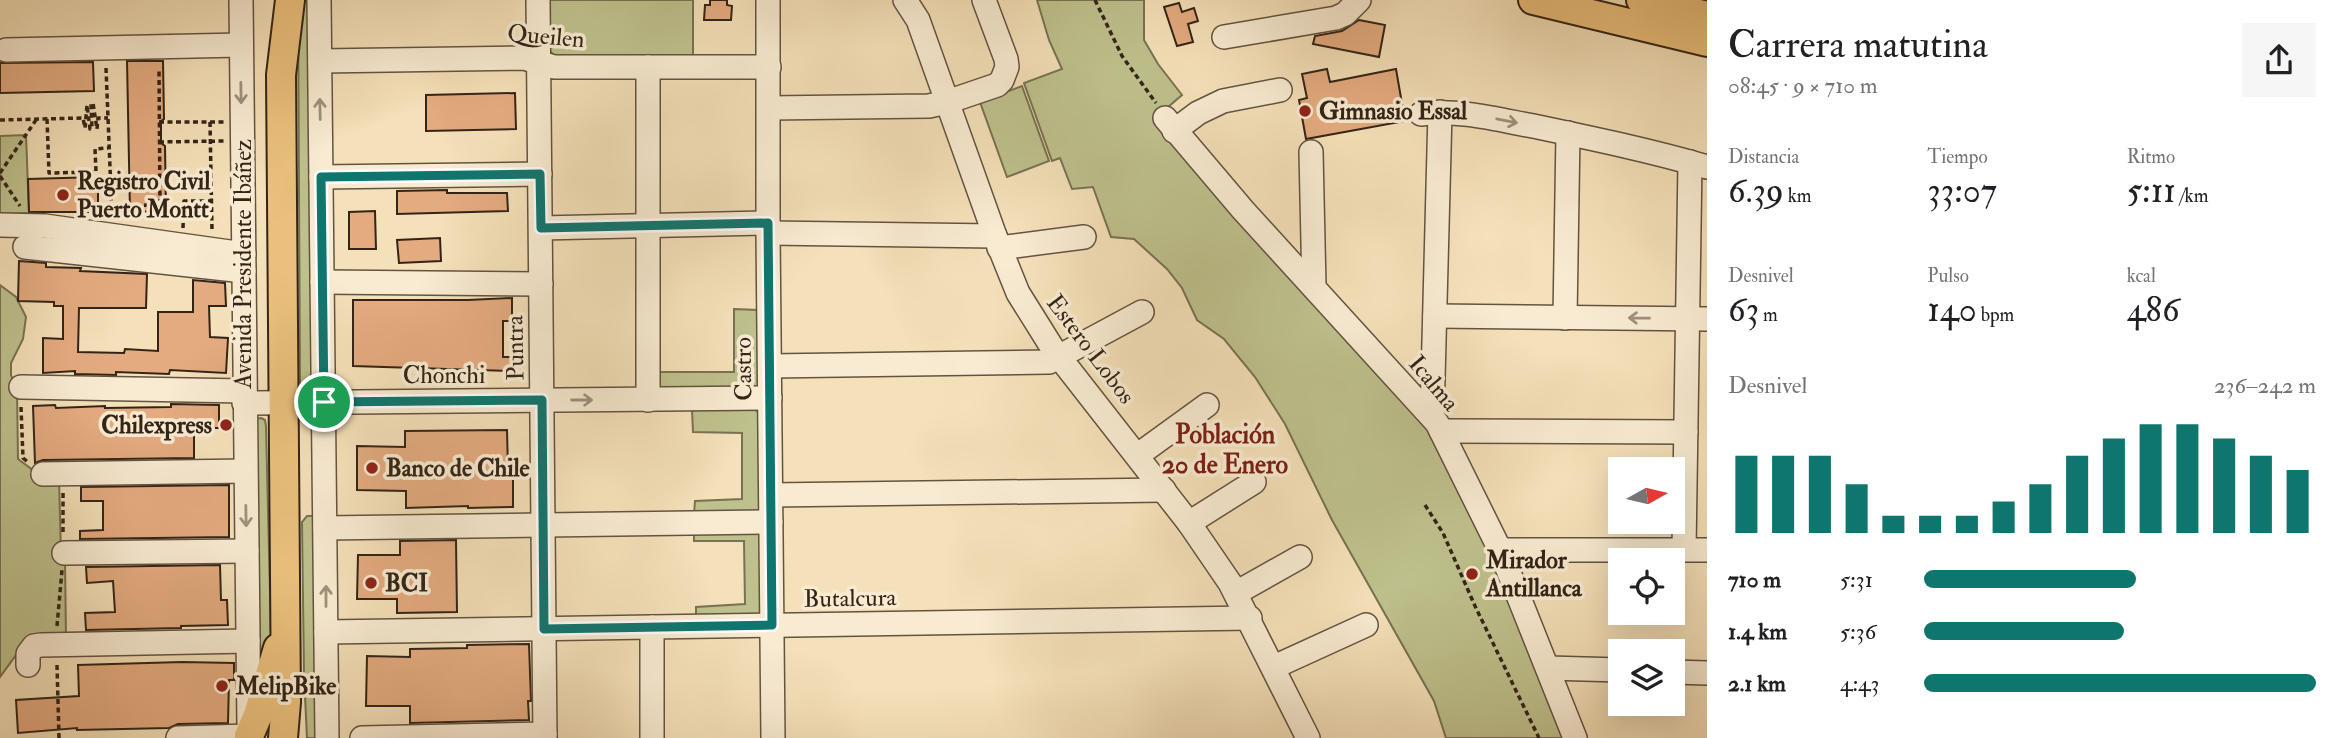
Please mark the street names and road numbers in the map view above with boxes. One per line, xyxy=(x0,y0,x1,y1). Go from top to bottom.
street label: Queilen xyxy=(506,18,586,55)
street label: Avenida Presidente Ibáñez xyxy=(228,139,259,390)
street label: Estero Lobos xyxy=(1039,288,1142,410)
street label: Puntra xyxy=(499,314,532,381)
street label: Castro xyxy=(727,337,760,401)
street label: Icalma xyxy=(1401,349,1467,419)
street label: Chonchi xyxy=(403,360,485,391)
street label: Butalcura xyxy=(803,582,898,615)

